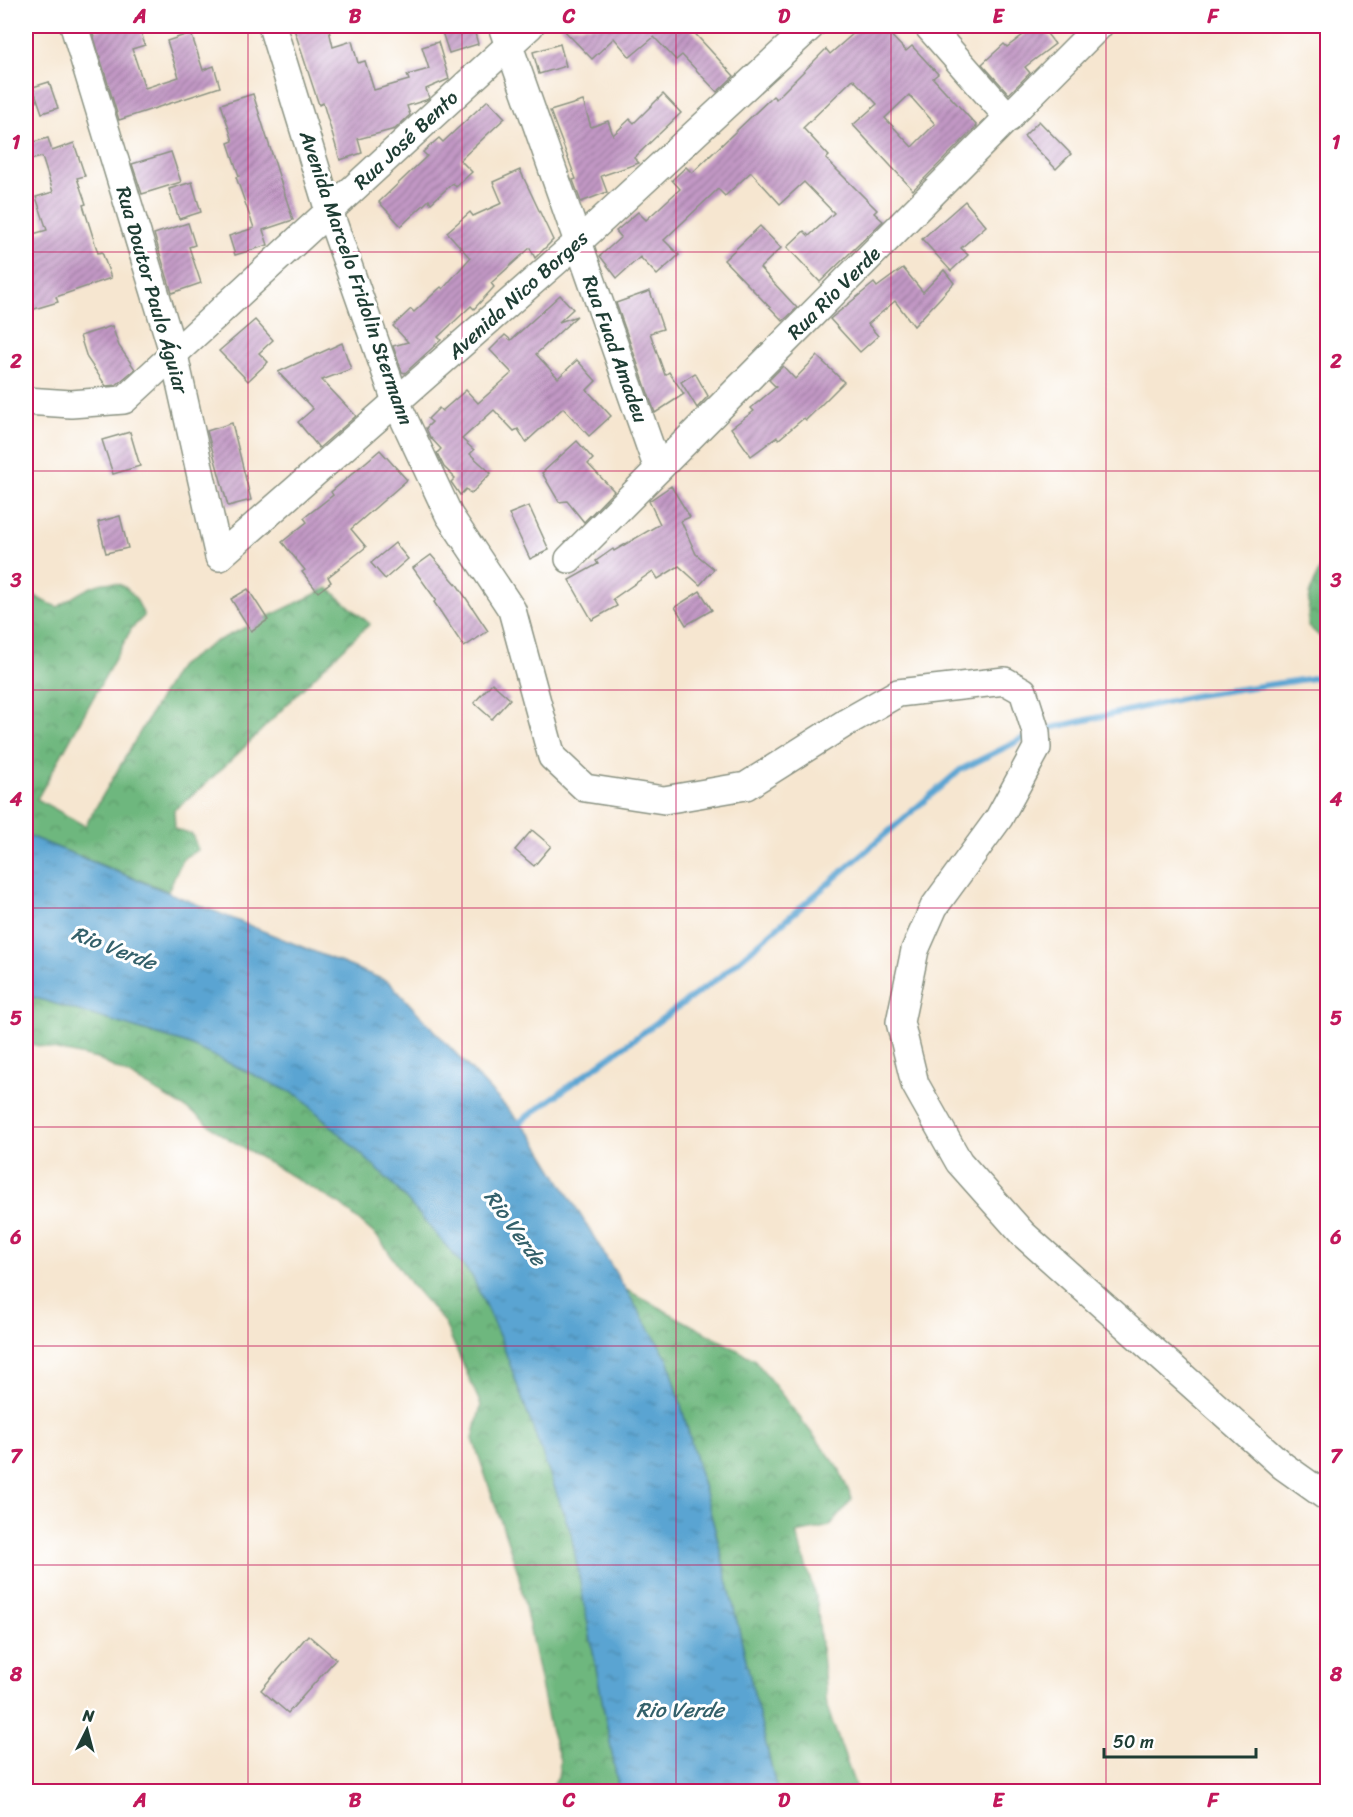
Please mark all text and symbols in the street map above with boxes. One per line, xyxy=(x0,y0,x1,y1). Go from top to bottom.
text: A xyxy=(132,0,147,34)
text: B xyxy=(349,0,362,34)
text: C xyxy=(562,0,576,34)
text: D xyxy=(778,0,791,34)
text: E xyxy=(992,0,1005,34)
text: F xyxy=(1207,0,1220,34)
street label: Rua José Bento xyxy=(345,81,467,199)
text: 1 xyxy=(12,125,21,160)
street label: Avenida Marcelo Fridolin Stermann xyxy=(289,125,423,430)
text: 1 xyxy=(1332,125,1341,160)
street label: Rua Doutor Paulo Águiar xyxy=(106,182,199,400)
street label: Avenida Nico Borges xyxy=(439,221,597,369)
street label: Rua Rio Verde xyxy=(779,237,890,348)
street label: Rua Fuad Amadeu xyxy=(572,270,658,428)
text: 2 xyxy=(9,344,22,379)
text: 2 xyxy=(1329,344,1342,379)
text: 3 xyxy=(10,563,22,598)
text: 3 xyxy=(1330,563,1342,598)
text: 4 xyxy=(9,782,23,817)
text: 4 xyxy=(1329,782,1343,817)
water label: Rio Verde xyxy=(66,915,164,982)
text: 5 xyxy=(10,1001,22,1036)
text: 5 xyxy=(1330,1001,1342,1036)
water label: Rio Verde xyxy=(474,1181,557,1276)
text: 6 xyxy=(9,1220,22,1255)
text: 6 xyxy=(1329,1220,1342,1255)
text: 7 xyxy=(10,1439,23,1474)
text: 7 xyxy=(1330,1439,1343,1474)
text: 8 xyxy=(9,1657,23,1692)
text: 8 xyxy=(1329,1657,1343,1692)
water label: Rio Verde xyxy=(636,1691,726,1729)
north arrow xyxy=(57,1700,117,1760)
text: N xyxy=(80,1700,96,1731)
scale bar xyxy=(1104,1721,1256,1759)
text: 50 m xyxy=(1113,1726,1154,1758)
text: A xyxy=(132,1783,147,1817)
text: B xyxy=(349,1783,362,1817)
text: C xyxy=(562,1783,576,1817)
text: D xyxy=(778,1783,791,1817)
text: E xyxy=(992,1783,1005,1817)
text: F xyxy=(1207,1783,1220,1817)

